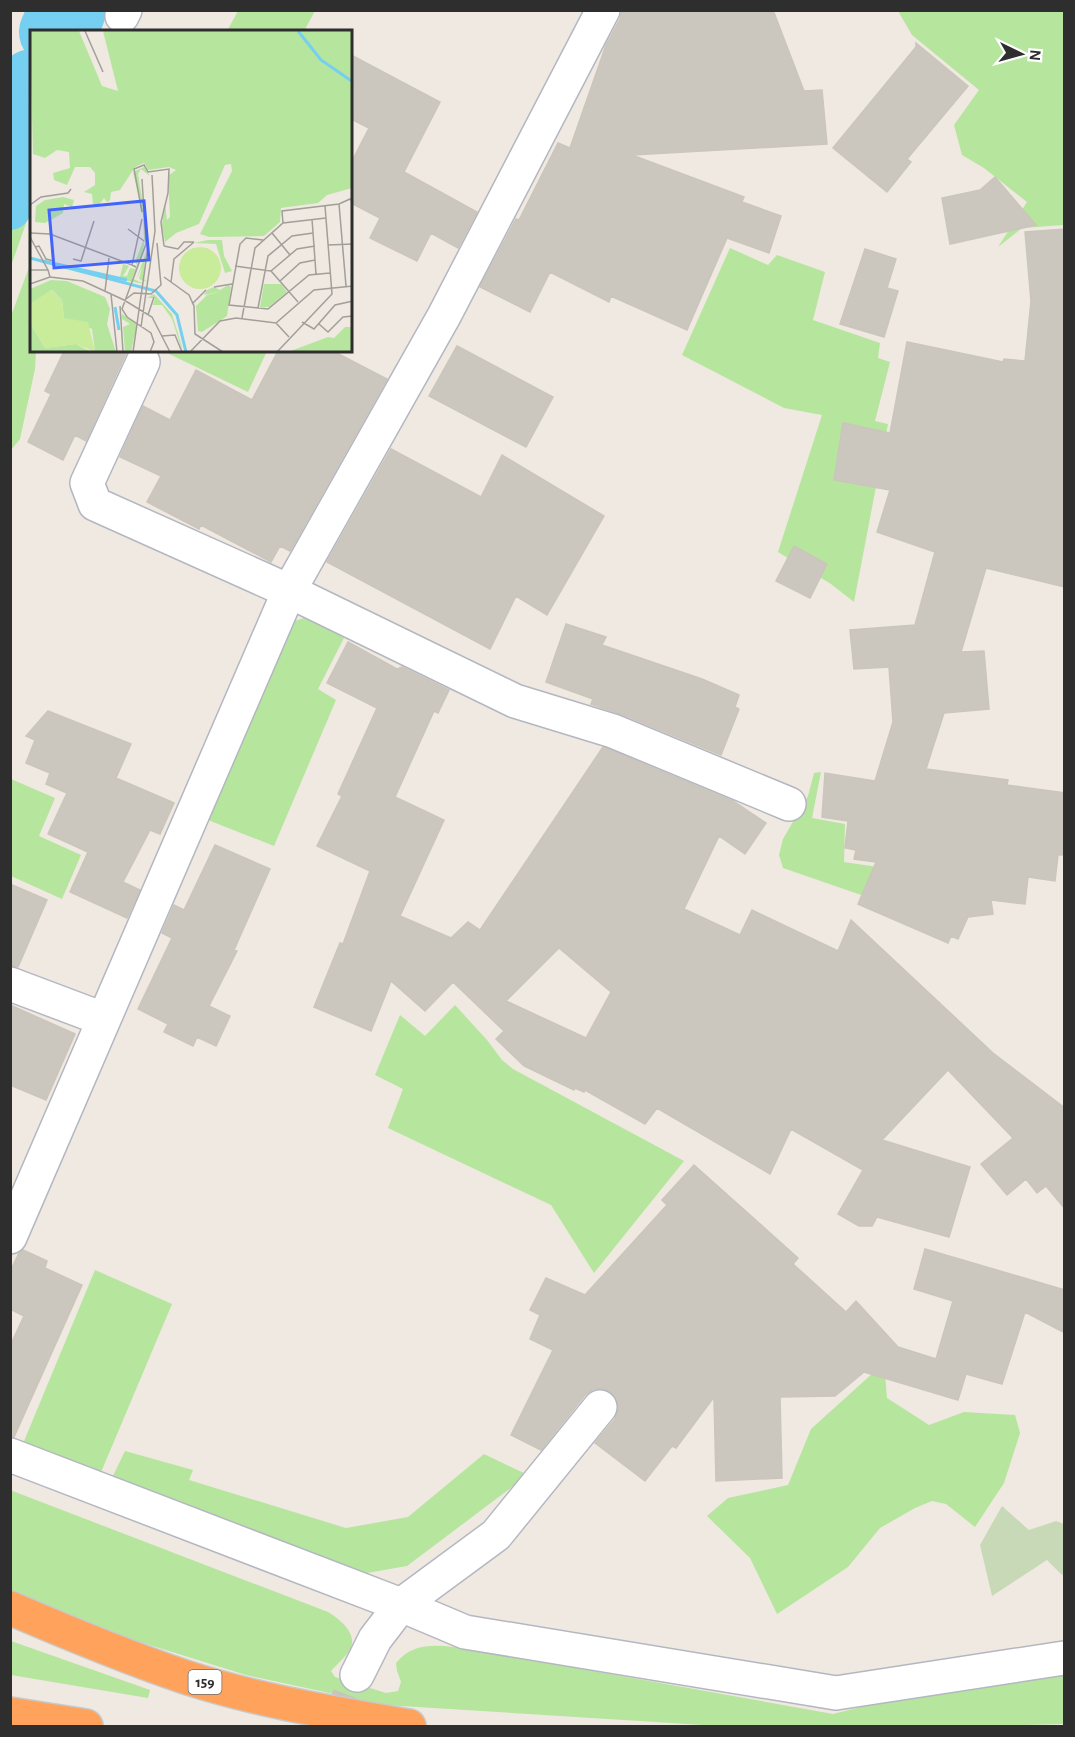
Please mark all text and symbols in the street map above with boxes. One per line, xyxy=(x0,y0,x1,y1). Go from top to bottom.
north arrow xyxy=(991,24,1051,84)
inset map xyxy=(30,30,352,352)
text: N xyxy=(1026,49,1043,61)
road number: 159 xyxy=(188,1670,222,1694)

